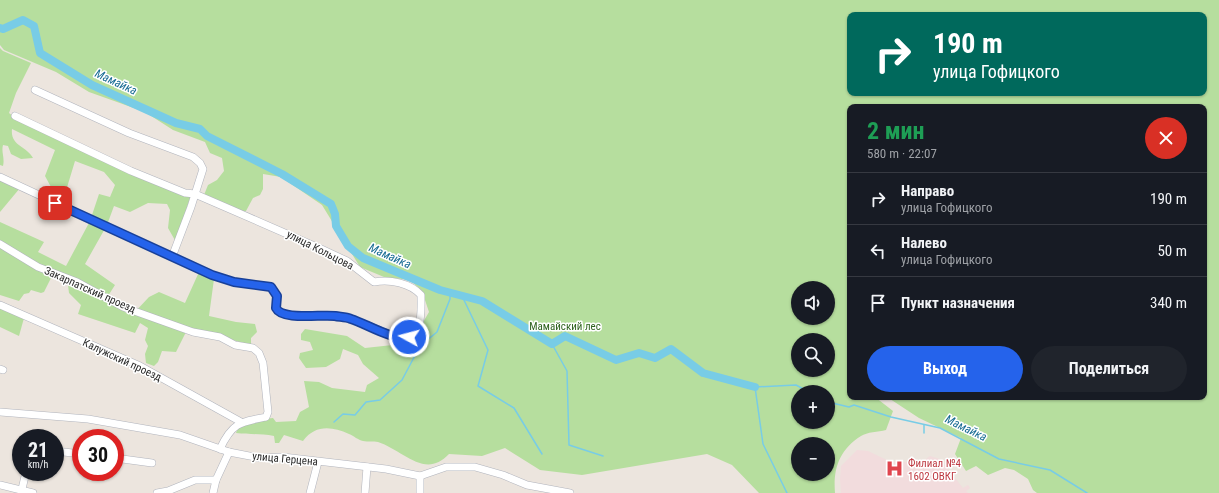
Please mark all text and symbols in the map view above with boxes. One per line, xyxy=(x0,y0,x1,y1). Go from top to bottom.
text: 190 m xyxy=(933,27,1003,60)
icon: right xyxy=(867,28,919,80)
text: улица Гофицкого xyxy=(933,61,1060,82)
water label: Мамайка xyxy=(93,66,139,98)
text: 2 мин xyxy=(867,117,925,145)
button: close xyxy=(1145,117,1187,159)
text: 580 m · 22:07 xyxy=(867,146,937,161)
text: Направо xyxy=(901,182,954,200)
pin xyxy=(38,186,72,220)
icon: right xyxy=(867,188,889,210)
text: 190 m xyxy=(1150,190,1187,208)
icon: arrive xyxy=(44,192,66,214)
text: улица Гофицкого xyxy=(901,200,993,215)
street label: улица Кольцова xyxy=(284,228,356,272)
text: Налево xyxy=(901,234,947,252)
icon: left xyxy=(867,240,889,262)
water label: Мамайка xyxy=(367,241,413,271)
text: 50 m xyxy=(1157,242,1187,260)
text: улица Гофицкого xyxy=(901,252,993,267)
street label: Закарпатский проезд xyxy=(42,264,138,316)
map controls xyxy=(791,281,835,481)
button: sound xyxy=(791,281,835,325)
icon: arrive xyxy=(867,292,889,314)
text: Пункт назначения xyxy=(901,294,1015,312)
text: 340 m xyxy=(1150,294,1187,312)
position arrow xyxy=(388,316,430,358)
park label: Мамайский лес xyxy=(529,320,601,333)
button: search xyxy=(791,333,835,377)
street label: Калужский проезд xyxy=(81,336,164,384)
button: Выход xyxy=(867,346,1023,392)
button: Поделиться xyxy=(1031,346,1187,392)
button: + xyxy=(791,385,835,429)
water label: Мамайка xyxy=(943,412,989,444)
speed limit sign: 30 xyxy=(72,429,124,481)
button: − xyxy=(791,437,835,481)
text: 21 xyxy=(28,438,48,462)
street label: улица Герцена xyxy=(252,450,318,468)
place label: Филиал №4 1602 ОВКГ xyxy=(908,457,961,483)
text: km/h xyxy=(28,459,48,470)
hospital icon: Филиал №4 1602 ОВКГ xyxy=(885,459,905,479)

